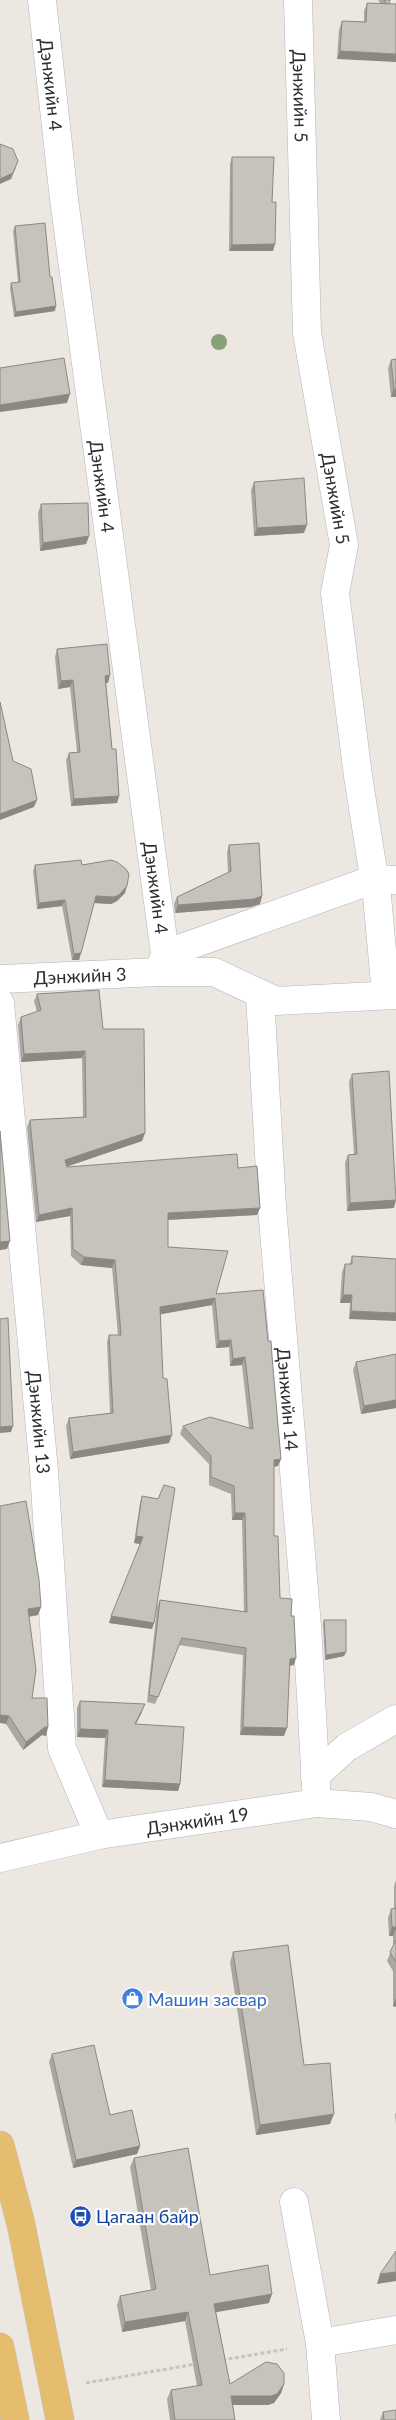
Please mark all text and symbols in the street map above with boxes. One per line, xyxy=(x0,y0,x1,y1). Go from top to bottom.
street label: Дэнжийн 4 xyxy=(35,37,67,132)
street label: Дэнжийн 5 xyxy=(288,49,313,143)
street label: Дэнжийн 4 xyxy=(85,439,119,534)
street label: Дэнжийн 5 xyxy=(317,451,355,546)
street label: Дэнжийн 4 xyxy=(139,840,173,935)
street label: Дэнжийн 3 xyxy=(33,962,127,989)
street label: Дэнжийн 14 xyxy=(273,1347,303,1451)
street label: Дэнжийн 13 xyxy=(24,1370,55,1475)
street label: Дэнжийн 19 xyxy=(145,1802,250,1839)
shop icon: Машин засвар xyxy=(120,1987,144,2011)
place label: Машин засвар xyxy=(148,1988,267,2010)
bus stop icon: Цагаан байр xyxy=(68,2204,92,2228)
place label: Цагаан байр xyxy=(96,2205,199,2227)

